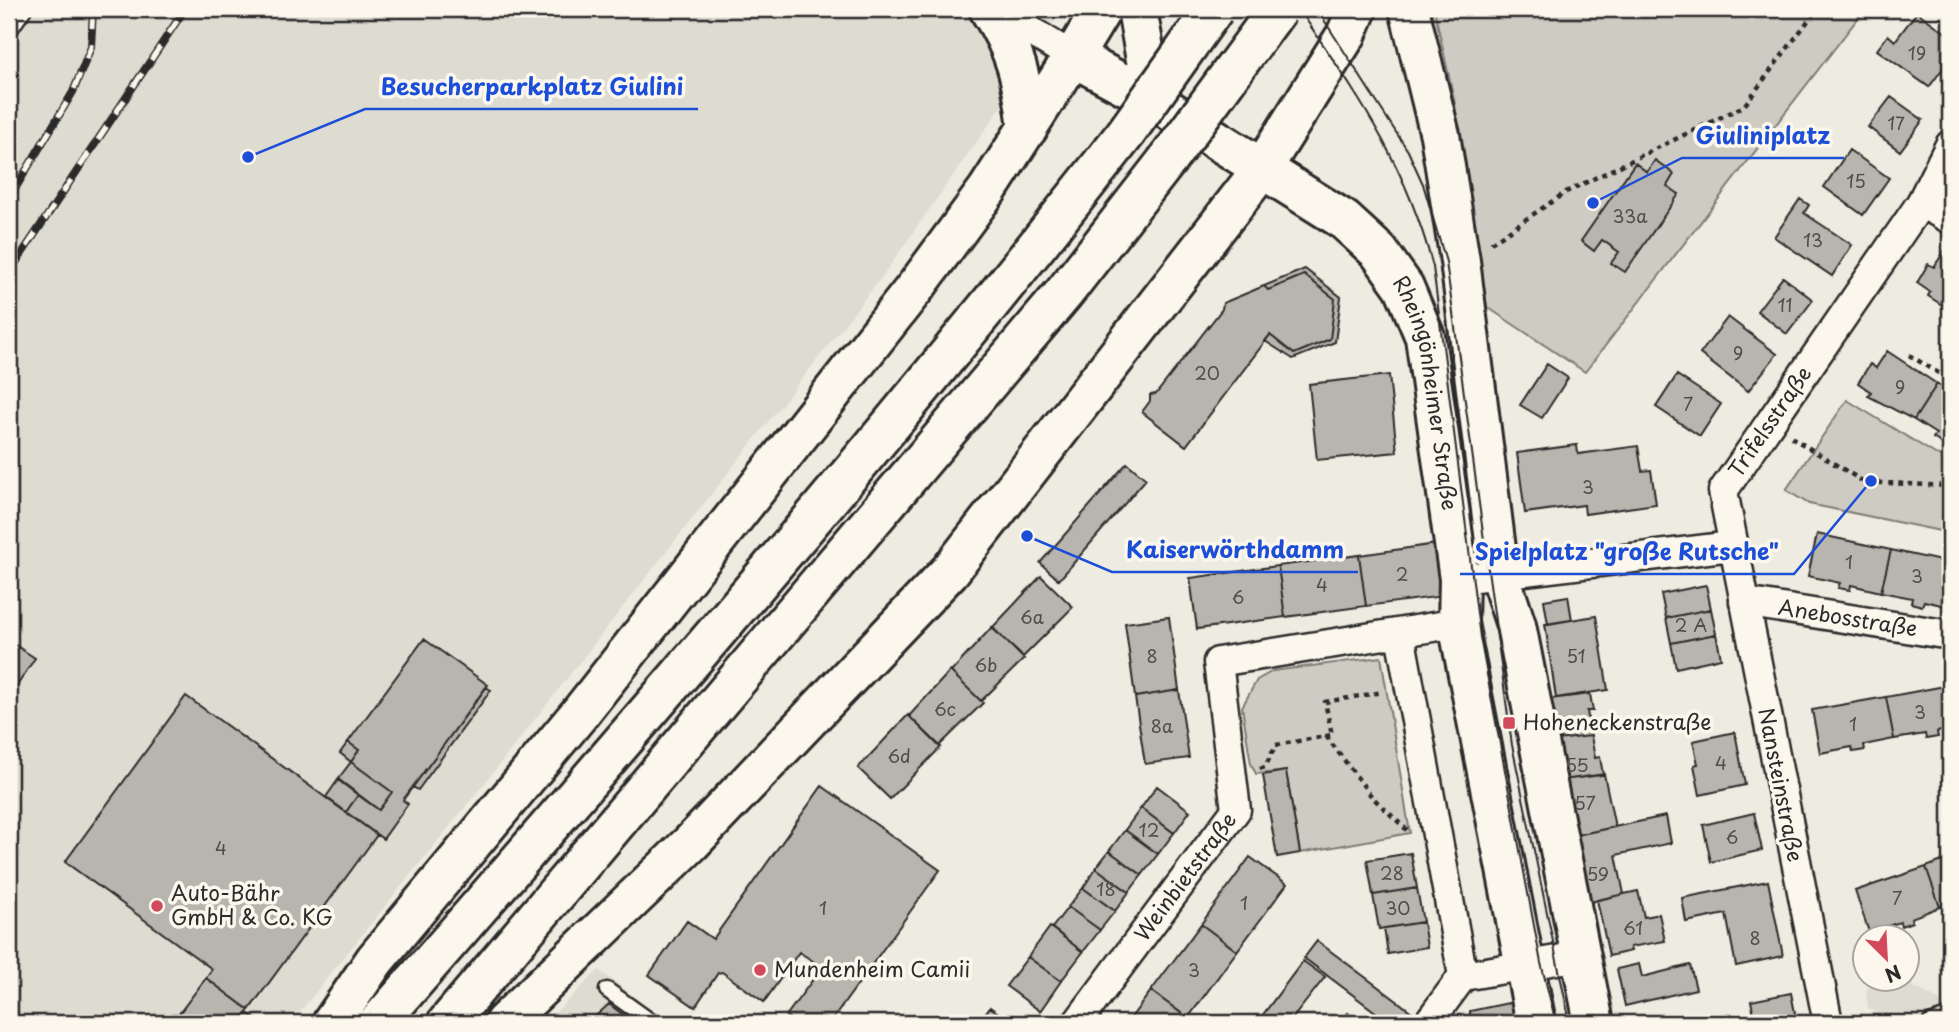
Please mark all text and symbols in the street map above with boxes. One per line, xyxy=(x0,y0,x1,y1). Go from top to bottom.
house number: 19 xyxy=(1908,39,1926,66)
callout: Besucherparkplatz Giulini xyxy=(365,65,698,109)
text: Besucherparkplatz Giulini xyxy=(381,68,683,103)
house number: 17 xyxy=(1887,109,1905,136)
callout: Giuliniplatz xyxy=(1682,114,1844,158)
text: Giuliniplatz xyxy=(1696,117,1831,152)
house number: 15 xyxy=(1846,167,1866,194)
house number: 33a xyxy=(1613,202,1648,229)
house number: 13 xyxy=(1803,226,1823,253)
street label: Rheingönheimer Straße xyxy=(1386,268,1467,512)
house number: 11 xyxy=(1777,291,1793,318)
house number: 9 xyxy=(1733,339,1743,366)
house number: 20 xyxy=(1194,359,1220,386)
street label: Trifelsstraße xyxy=(1719,359,1818,483)
house number: 9 xyxy=(1895,373,1905,400)
house number: 7 xyxy=(1683,390,1693,417)
house number: 3 xyxy=(1582,473,1594,500)
callout: Kaiserwörthdamm xyxy=(1112,528,1358,572)
callout: Spielplatz "große Rutsche" xyxy=(1460,530,1794,574)
text: Kaiserwörthdamm xyxy=(1126,531,1344,566)
text: Spielplatz "große Rutsche" xyxy=(1475,533,1779,568)
house number: 1 xyxy=(1845,548,1853,575)
house number: 2 xyxy=(1396,560,1408,587)
house number: 3 xyxy=(1911,562,1923,589)
house number: 4 xyxy=(1316,571,1328,598)
house number: 6 xyxy=(1232,583,1244,610)
street label: Anebosstraße xyxy=(1776,590,1920,644)
house number: 6a xyxy=(1020,603,1045,630)
house number: 2 A xyxy=(1675,611,1707,638)
house number: 8 xyxy=(1146,642,1158,669)
house number: 51 xyxy=(1566,642,1586,669)
house number: 6b xyxy=(975,651,998,678)
house number: 6c xyxy=(934,695,956,722)
house number: 3 xyxy=(1914,698,1926,725)
place label: Hoheneckenstraße xyxy=(1523,705,1711,737)
street label: Nansteinstraße xyxy=(1751,705,1813,864)
house number: 1 xyxy=(1849,710,1857,737)
house number: 8a xyxy=(1151,712,1174,739)
marker: Hoheneckenstraße xyxy=(1501,715,1517,731)
house number: 6d xyxy=(887,742,911,769)
house number: 4 xyxy=(1715,749,1727,776)
house number: 55 xyxy=(1565,751,1589,778)
house number: 57 xyxy=(1574,789,1596,816)
street label: Weinbietstraße xyxy=(1125,805,1243,947)
house number: 12 xyxy=(1139,816,1159,843)
house number: 6 xyxy=(1726,823,1738,850)
house number: 4 xyxy=(215,834,227,861)
house number: 28 xyxy=(1380,859,1404,886)
house number: 59 xyxy=(1587,860,1609,887)
house number: 18 xyxy=(1096,875,1116,902)
place label: Auto-Bähr GmbH & Co. KG xyxy=(171,876,333,932)
house number: 7 xyxy=(1892,884,1902,911)
house number: 1 xyxy=(1240,889,1248,916)
house number: 1 xyxy=(819,894,827,921)
house number: 30 xyxy=(1385,894,1411,921)
marker: Auto-Bähr GmbH & Co. KG xyxy=(149,898,165,914)
house number: 61 xyxy=(1623,914,1643,941)
north arrow xyxy=(1850,923,1920,993)
house number: 8 xyxy=(1749,924,1761,951)
place label: Mundenheim Camii xyxy=(774,952,970,984)
house number: 3 xyxy=(1188,956,1200,983)
text: N xyxy=(1881,959,1906,990)
marker: Mundenheim Camii xyxy=(752,962,768,978)

